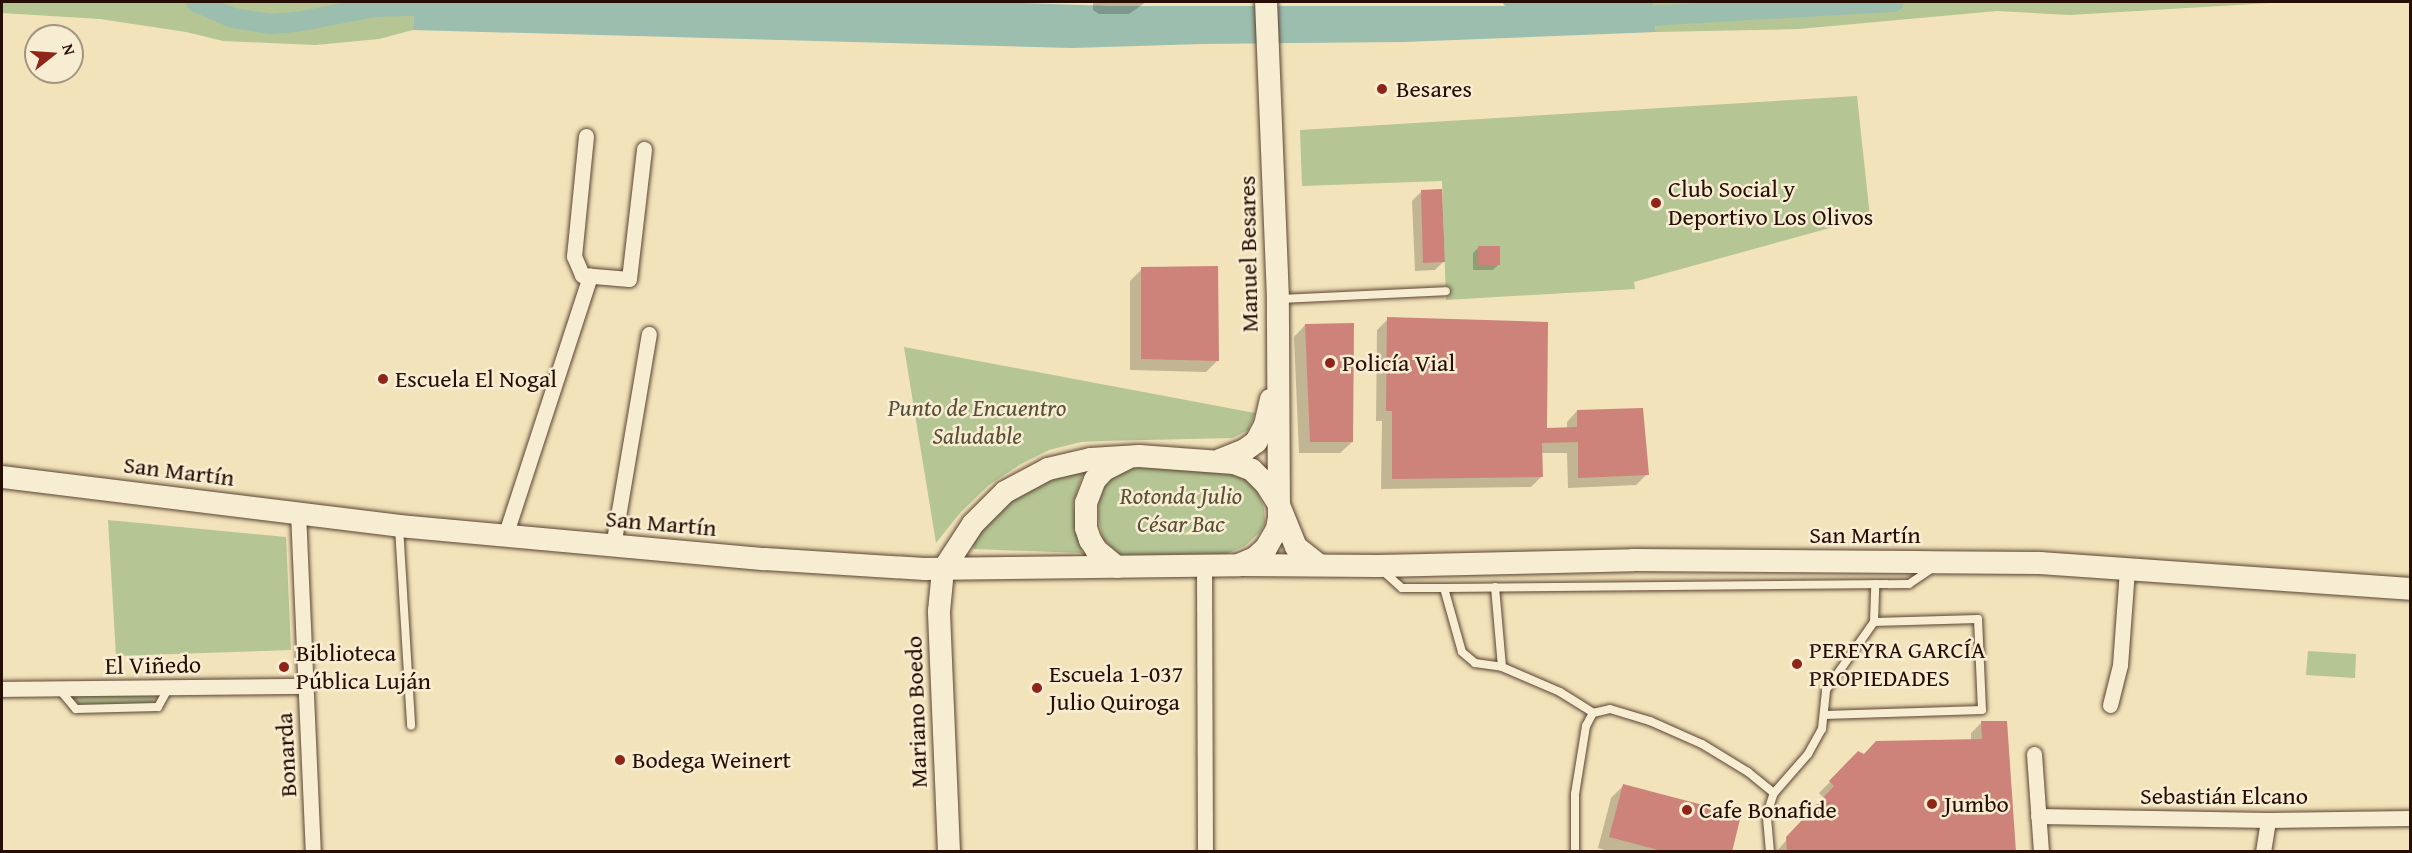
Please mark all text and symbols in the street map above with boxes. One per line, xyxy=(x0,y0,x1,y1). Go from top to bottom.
north arrow xyxy=(24,24,84,84)
text: N xyxy=(56,41,82,58)
place label: Besares xyxy=(1396,75,1472,103)
marker: Besares xyxy=(1373,80,1391,98)
street label: Manuel Besares xyxy=(1232,175,1264,333)
place label: Club Social y Deportivo Los Olivos xyxy=(1668,175,1873,231)
marker: Club Social y Deportivo Los Olivos xyxy=(1649,196,1663,210)
place label: Policía Vial xyxy=(1342,349,1455,377)
marker: Policía Vial xyxy=(1323,356,1337,370)
place label: Escuela El Nogal xyxy=(395,365,557,393)
marker: Escuela El Nogal xyxy=(376,372,390,386)
park label: Punto de Encuentro Saludable xyxy=(888,394,1066,450)
street label: San Martín xyxy=(122,450,236,492)
park label: Rotonda Julio César Bac xyxy=(1120,482,1242,538)
street label: San Martín xyxy=(604,504,718,542)
street label: San Martín xyxy=(1809,521,1921,549)
street label: Mariano Boedo xyxy=(899,635,933,789)
place label: PEREYRA GARCÍA PROPIEDADES xyxy=(1809,636,1986,692)
place label: Biblioteca Pública Luján xyxy=(296,639,431,695)
street label: El Viñedo xyxy=(105,650,201,680)
marker: PEREYRA GARCÍA PROPIEDADES xyxy=(1790,657,1804,671)
marker: Biblioteca Pública Luján xyxy=(277,660,291,674)
place label: Escuela 1-037 Julio Quiroga xyxy=(1049,660,1183,716)
marker: Escuela 1-037 Julio Quiroga xyxy=(1030,681,1044,695)
street label: Bonarda xyxy=(269,712,303,798)
place label: Bodega Weinert xyxy=(632,746,791,774)
marker: Bodega Weinert xyxy=(613,753,627,767)
street label: Sebastián Elcano xyxy=(2140,782,2308,810)
place label: Jumbo xyxy=(1944,790,2009,818)
place label: Cafe Bonafide xyxy=(1699,796,1837,824)
marker: Jumbo xyxy=(1925,797,1939,811)
marker: Cafe Bonafide xyxy=(1680,803,1694,817)

